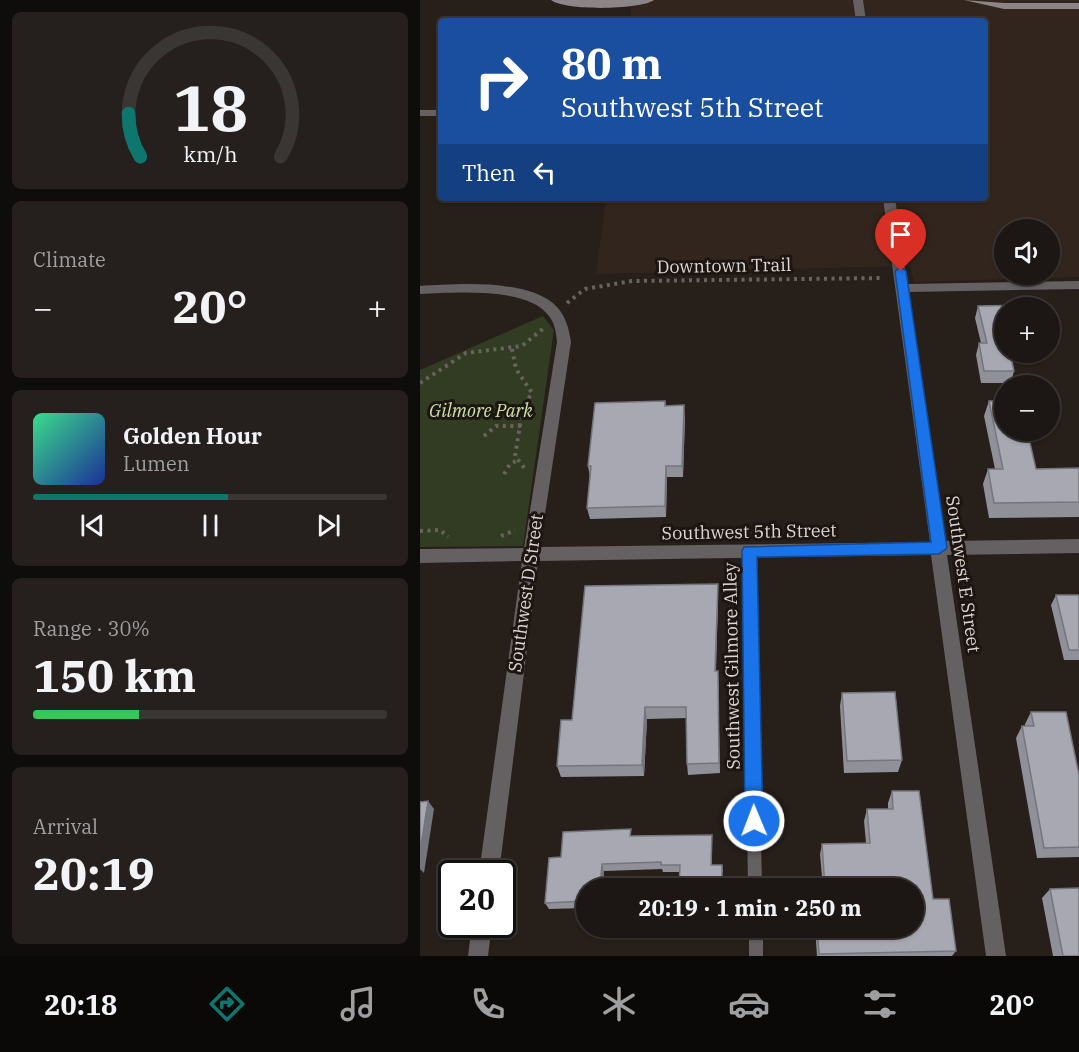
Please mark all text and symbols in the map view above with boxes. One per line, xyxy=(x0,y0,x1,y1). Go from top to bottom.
text: 80 m xyxy=(561,36,662,91)
icon: right xyxy=(462,42,540,120)
text: 18 xyxy=(173,68,247,149)
text: Southwest 5th Street xyxy=(561,89,824,124)
text: km/h xyxy=(183,141,237,169)
icon: left xyxy=(528,156,561,189)
text: Then xyxy=(462,158,516,187)
pin xyxy=(875,209,926,271)
icon: arrive xyxy=(884,218,917,251)
map controls xyxy=(994,219,1060,441)
button: sound xyxy=(994,219,1060,285)
text: Climate xyxy=(33,246,106,273)
street label: Downtown Trail xyxy=(656,253,791,278)
text: 20° xyxy=(172,277,248,335)
text: − xyxy=(33,286,53,329)
text: + xyxy=(367,286,387,329)
button: + xyxy=(994,297,1060,363)
button: − xyxy=(994,375,1060,441)
park label: Gilmore Park xyxy=(429,399,533,422)
text: Golden Hour xyxy=(123,421,262,450)
text: Lumen xyxy=(123,450,190,477)
street label: Southwest E Street xyxy=(941,494,986,654)
icon: previous xyxy=(76,509,109,542)
icon: pause xyxy=(194,509,227,542)
icon: next xyxy=(312,509,345,542)
street label: Southwest D Street xyxy=(503,512,548,673)
street label: Southwest 5th Street xyxy=(661,518,837,545)
street label: Southwest Gilmore Alley xyxy=(718,562,745,770)
text: Range · 30% xyxy=(33,615,150,642)
text: 150 km xyxy=(33,646,196,704)
position arrow xyxy=(722,789,786,853)
text: Arrival xyxy=(33,813,98,840)
text: 20:19 xyxy=(33,844,155,902)
speed limit sign: 20 xyxy=(438,860,516,938)
text: 20:19 · 1 min · 250 m xyxy=(638,893,862,922)
icon: directions xyxy=(206,983,248,1025)
icon: music xyxy=(337,983,379,1025)
icon: phone xyxy=(467,983,509,1025)
icon: climate xyxy=(598,983,640,1025)
icon: car xyxy=(728,983,770,1025)
icon: filters xyxy=(859,983,901,1025)
text: 20:18 xyxy=(44,987,117,1022)
text: 20° xyxy=(990,987,1035,1022)

